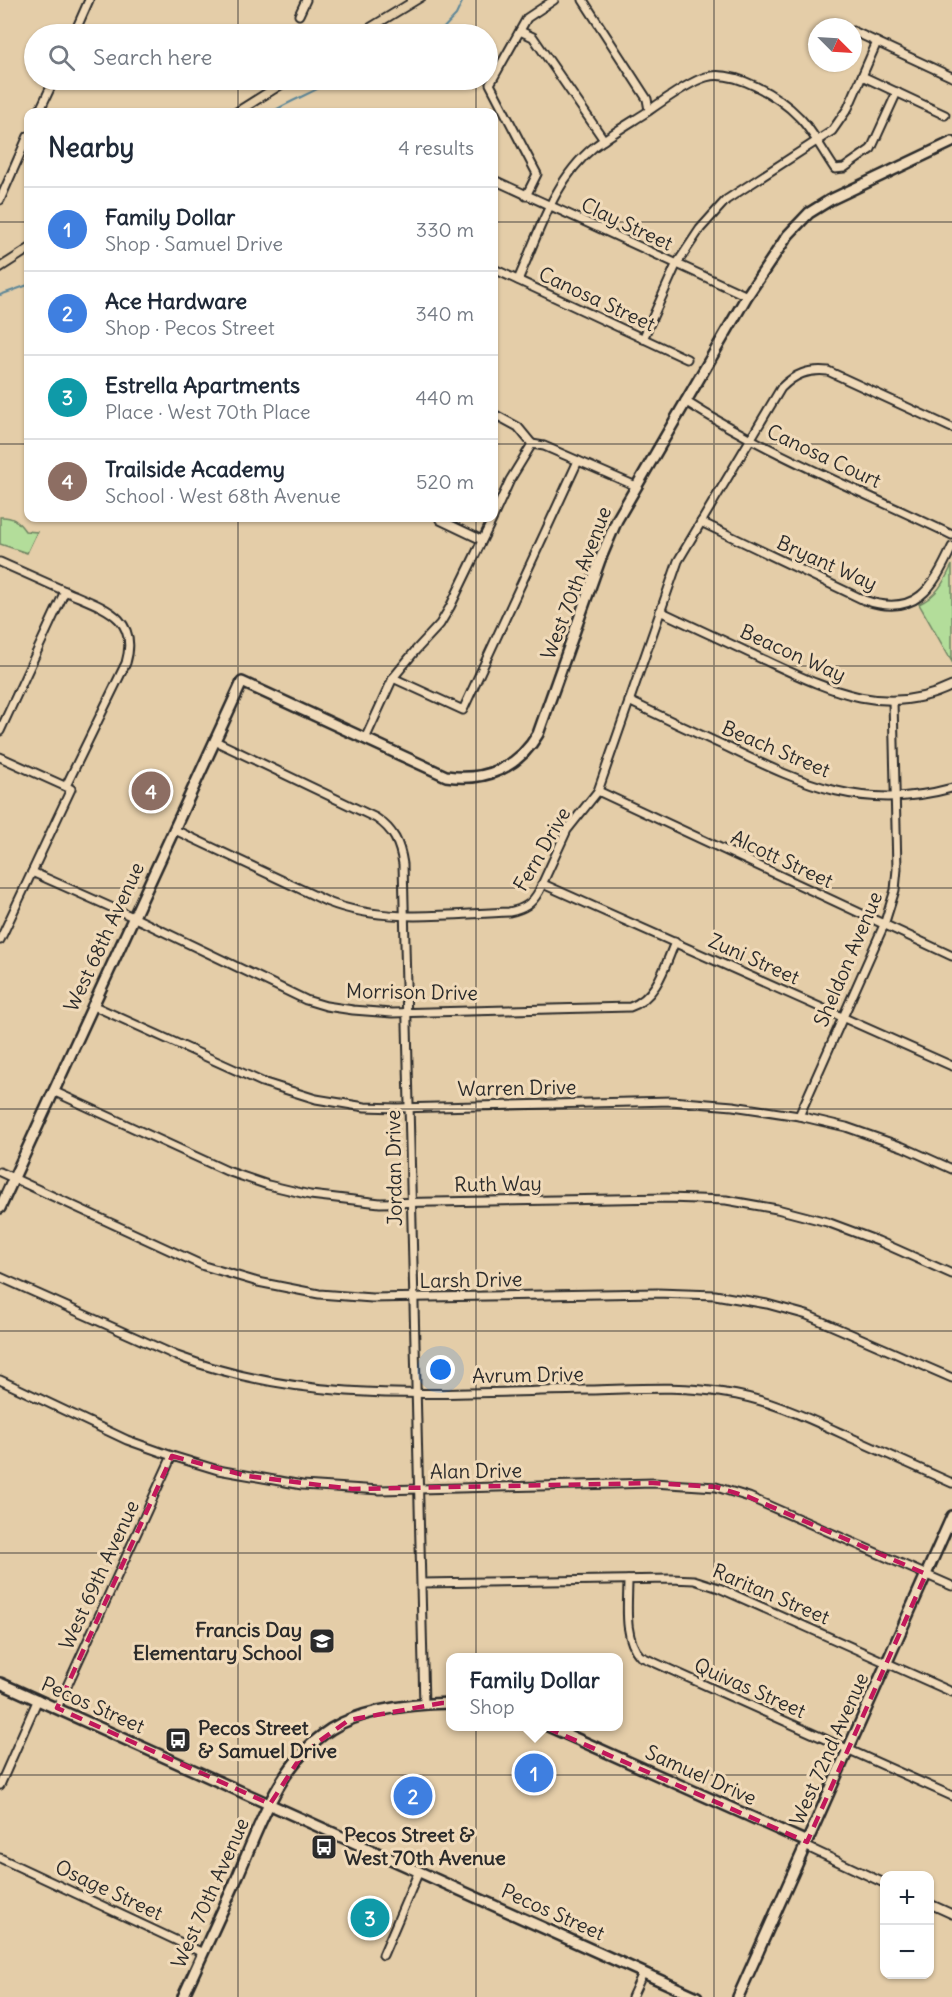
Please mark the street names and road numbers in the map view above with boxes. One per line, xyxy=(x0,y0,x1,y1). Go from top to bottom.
street label: Clay Street xyxy=(577,191,677,256)
street label: Canosa Street xyxy=(535,261,660,337)
street label: Canosa Court xyxy=(763,418,886,493)
street label: West 70th Avenue xyxy=(535,503,616,663)
street label: Bryant Way xyxy=(773,529,881,596)
street label: Beacon Way xyxy=(737,618,850,687)
street label: Beach Street xyxy=(718,715,834,783)
street label: Fern Drive xyxy=(508,802,576,895)
street label: Alcott Street xyxy=(727,824,838,893)
street label: West 68th Avenue xyxy=(58,858,149,1015)
street label: Sheldon Avenue xyxy=(808,888,887,1030)
street label: Zuni Street xyxy=(705,927,804,990)
street label: Morrison Drive xyxy=(346,978,478,1005)
street label: Warren Drive xyxy=(457,1074,577,1101)
street label: Jordan Drive xyxy=(380,1110,407,1226)
street label: Ruth Way xyxy=(454,1170,542,1197)
street label: Larsh Drive xyxy=(419,1266,523,1293)
street label: Avrum Drive xyxy=(472,1361,584,1388)
street label: Alan Drive xyxy=(430,1457,522,1484)
street label: West 69th Avenue xyxy=(53,1496,144,1653)
street label: Raritan Street xyxy=(709,1558,834,1629)
street label: Quivas Street xyxy=(691,1652,810,1723)
street label: West 72nd Avenue xyxy=(784,1668,873,1829)
street label: Pecos Street xyxy=(38,1671,149,1739)
street label: Samuel Drive xyxy=(642,1739,761,1810)
street label: West 70th Avenue xyxy=(165,1814,254,1972)
street label: Osage Street xyxy=(51,1854,167,1925)
street label: Pecos Street xyxy=(498,1878,609,1946)

